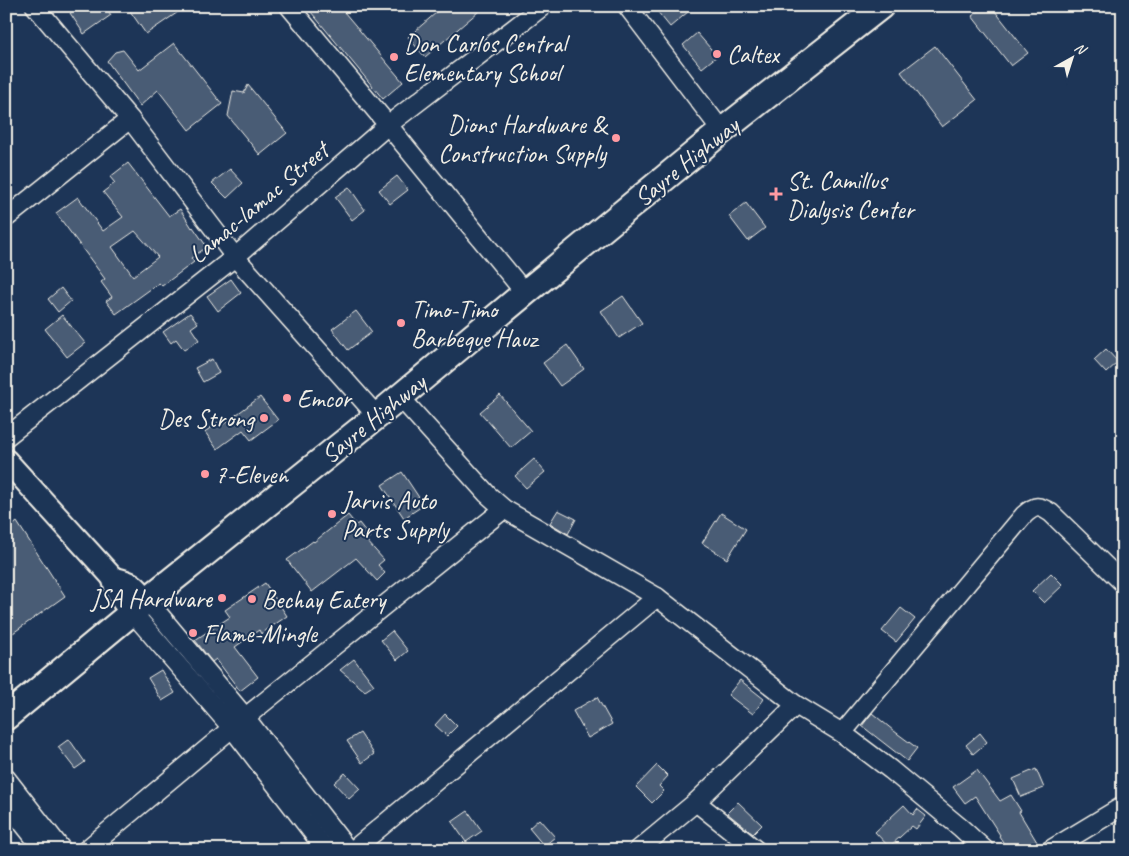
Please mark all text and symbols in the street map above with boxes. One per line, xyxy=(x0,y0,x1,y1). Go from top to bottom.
place label: Don Carlos Central Elementary School xyxy=(404,28,571,89)
north arrow xyxy=(1046,32,1096,82)
place label: Caltex xyxy=(727,39,781,71)
text: N xyxy=(1071,39,1090,59)
marker: Caltex xyxy=(711,48,723,60)
marker: Don Carlos Central Elementary School xyxy=(388,51,400,63)
street label: Sayre Highway xyxy=(628,108,747,214)
place label: Dions Hardware & Construction Supply xyxy=(438,109,609,170)
marker: Dions Hardware & Construction Supply xyxy=(610,132,622,144)
street label: Lamac-lamac Street xyxy=(182,133,338,271)
place label: St. Camillus Dialysis Center xyxy=(787,165,917,226)
marker: St. Camillus Dialysis Center xyxy=(769,187,783,201)
place label: Timo-Timo Barbeque Hauz xyxy=(411,294,540,355)
marker: Timo-Timo Barbeque Hauz xyxy=(395,317,407,329)
street label: Sayre Highway xyxy=(315,365,434,471)
place label: Emcor xyxy=(297,383,353,415)
marker: Emcor xyxy=(281,392,293,404)
place label: Des Strong xyxy=(158,403,256,435)
marker: Des Strong xyxy=(258,412,270,424)
place label: 7-Eleven xyxy=(215,459,289,491)
marker: 7-Eleven xyxy=(199,468,211,480)
place label: Jarvis Auto Parts Supply xyxy=(341,485,451,546)
marker: Jarvis Auto Parts Supply xyxy=(326,508,338,520)
place label: JSA Hardware xyxy=(90,583,214,615)
place label: Bechay Eatery xyxy=(262,584,388,616)
marker: JSA Hardware xyxy=(216,592,228,604)
marker: Bechay Eatery xyxy=(246,593,258,605)
place label: Flame-Mingle xyxy=(203,618,319,650)
marker: Flame-Mingle xyxy=(187,627,199,639)

